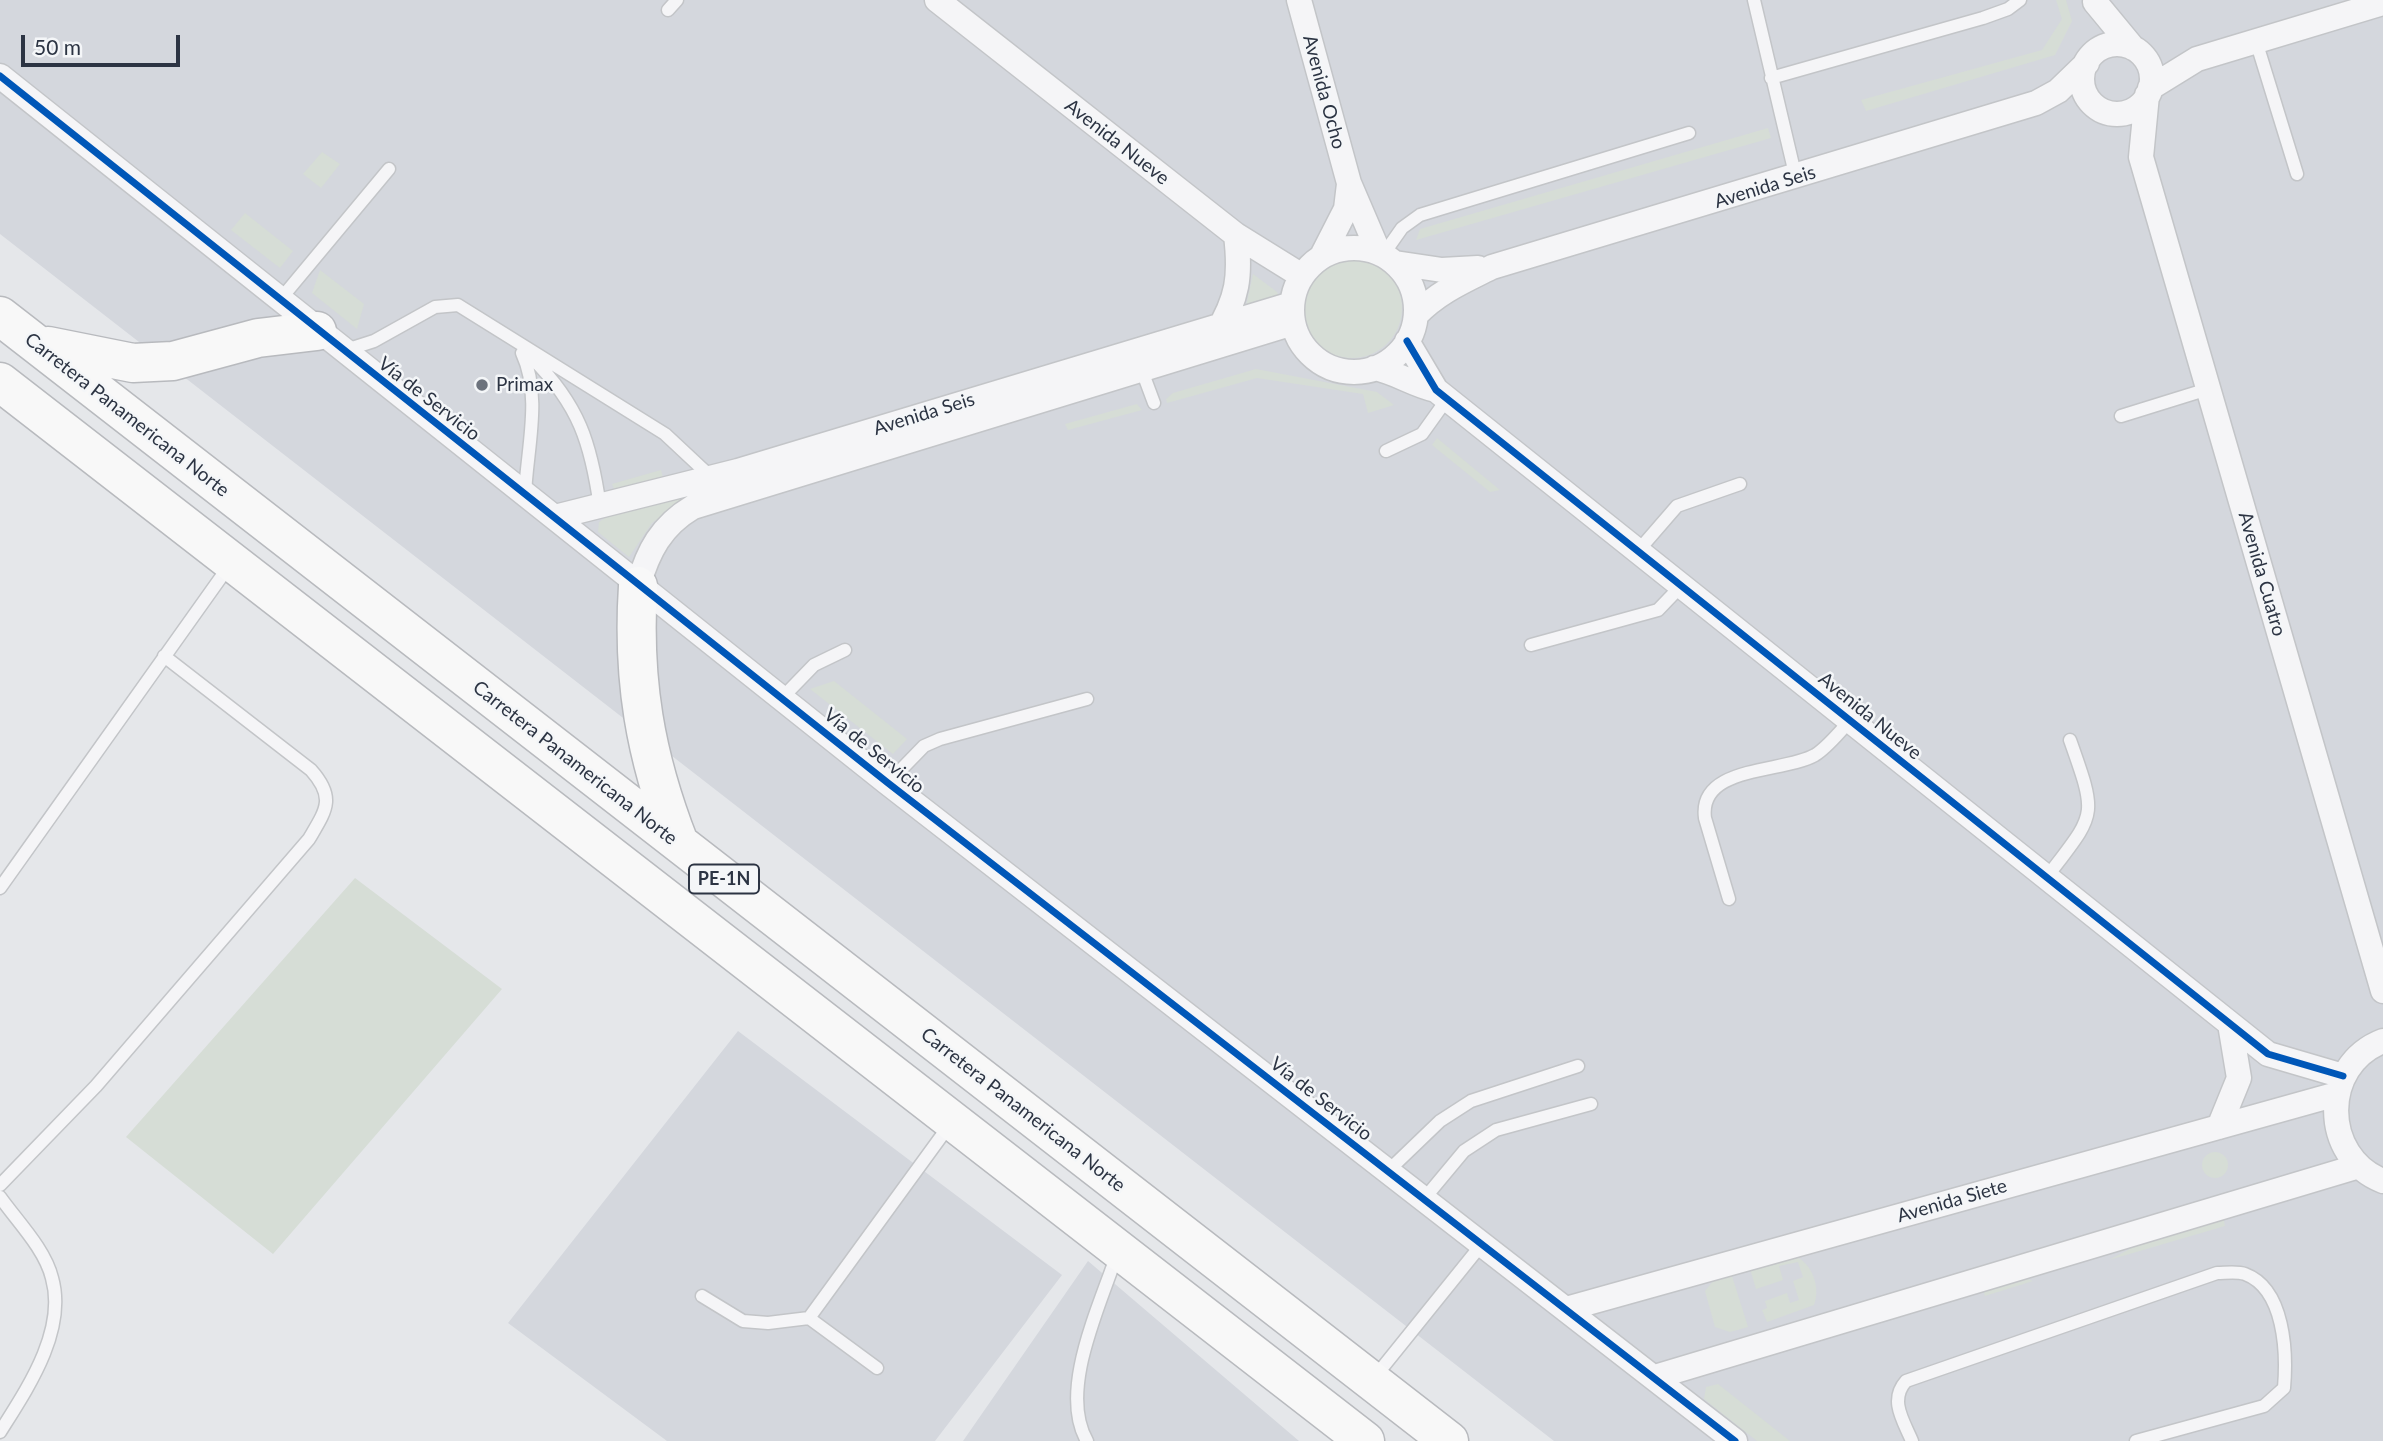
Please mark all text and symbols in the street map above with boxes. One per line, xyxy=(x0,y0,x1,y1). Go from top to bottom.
scale bar xyxy=(24,21,184,65)
street label: Avenida Ocho xyxy=(1298,32,1350,152)
text: 50 m xyxy=(34,34,81,59)
street label: Avenida Nueve xyxy=(1060,94,1174,190)
street label: Avenida Seis xyxy=(1712,161,1818,213)
street label: Carretera Panamericana Norte xyxy=(20,328,234,502)
street label: Vía de Servicio xyxy=(374,352,484,446)
place label: Primax xyxy=(496,374,553,396)
marker: Primax xyxy=(474,377,490,393)
street label: Avenida Seis xyxy=(871,388,977,440)
street label: Avenida Cuatro xyxy=(2233,509,2291,639)
street label: Avenida Nueve xyxy=(1814,667,1926,765)
street label: Carretera Panamericana Norte xyxy=(468,676,682,850)
street label: Vía de Servicio xyxy=(819,703,929,799)
road number: PE-1N xyxy=(689,864,759,894)
street label: Carretera Panamericana Norte xyxy=(916,1023,1130,1197)
street label: Vía de Servicio xyxy=(1266,1052,1376,1146)
street label: Avenida Siete xyxy=(1894,1174,2010,1228)

